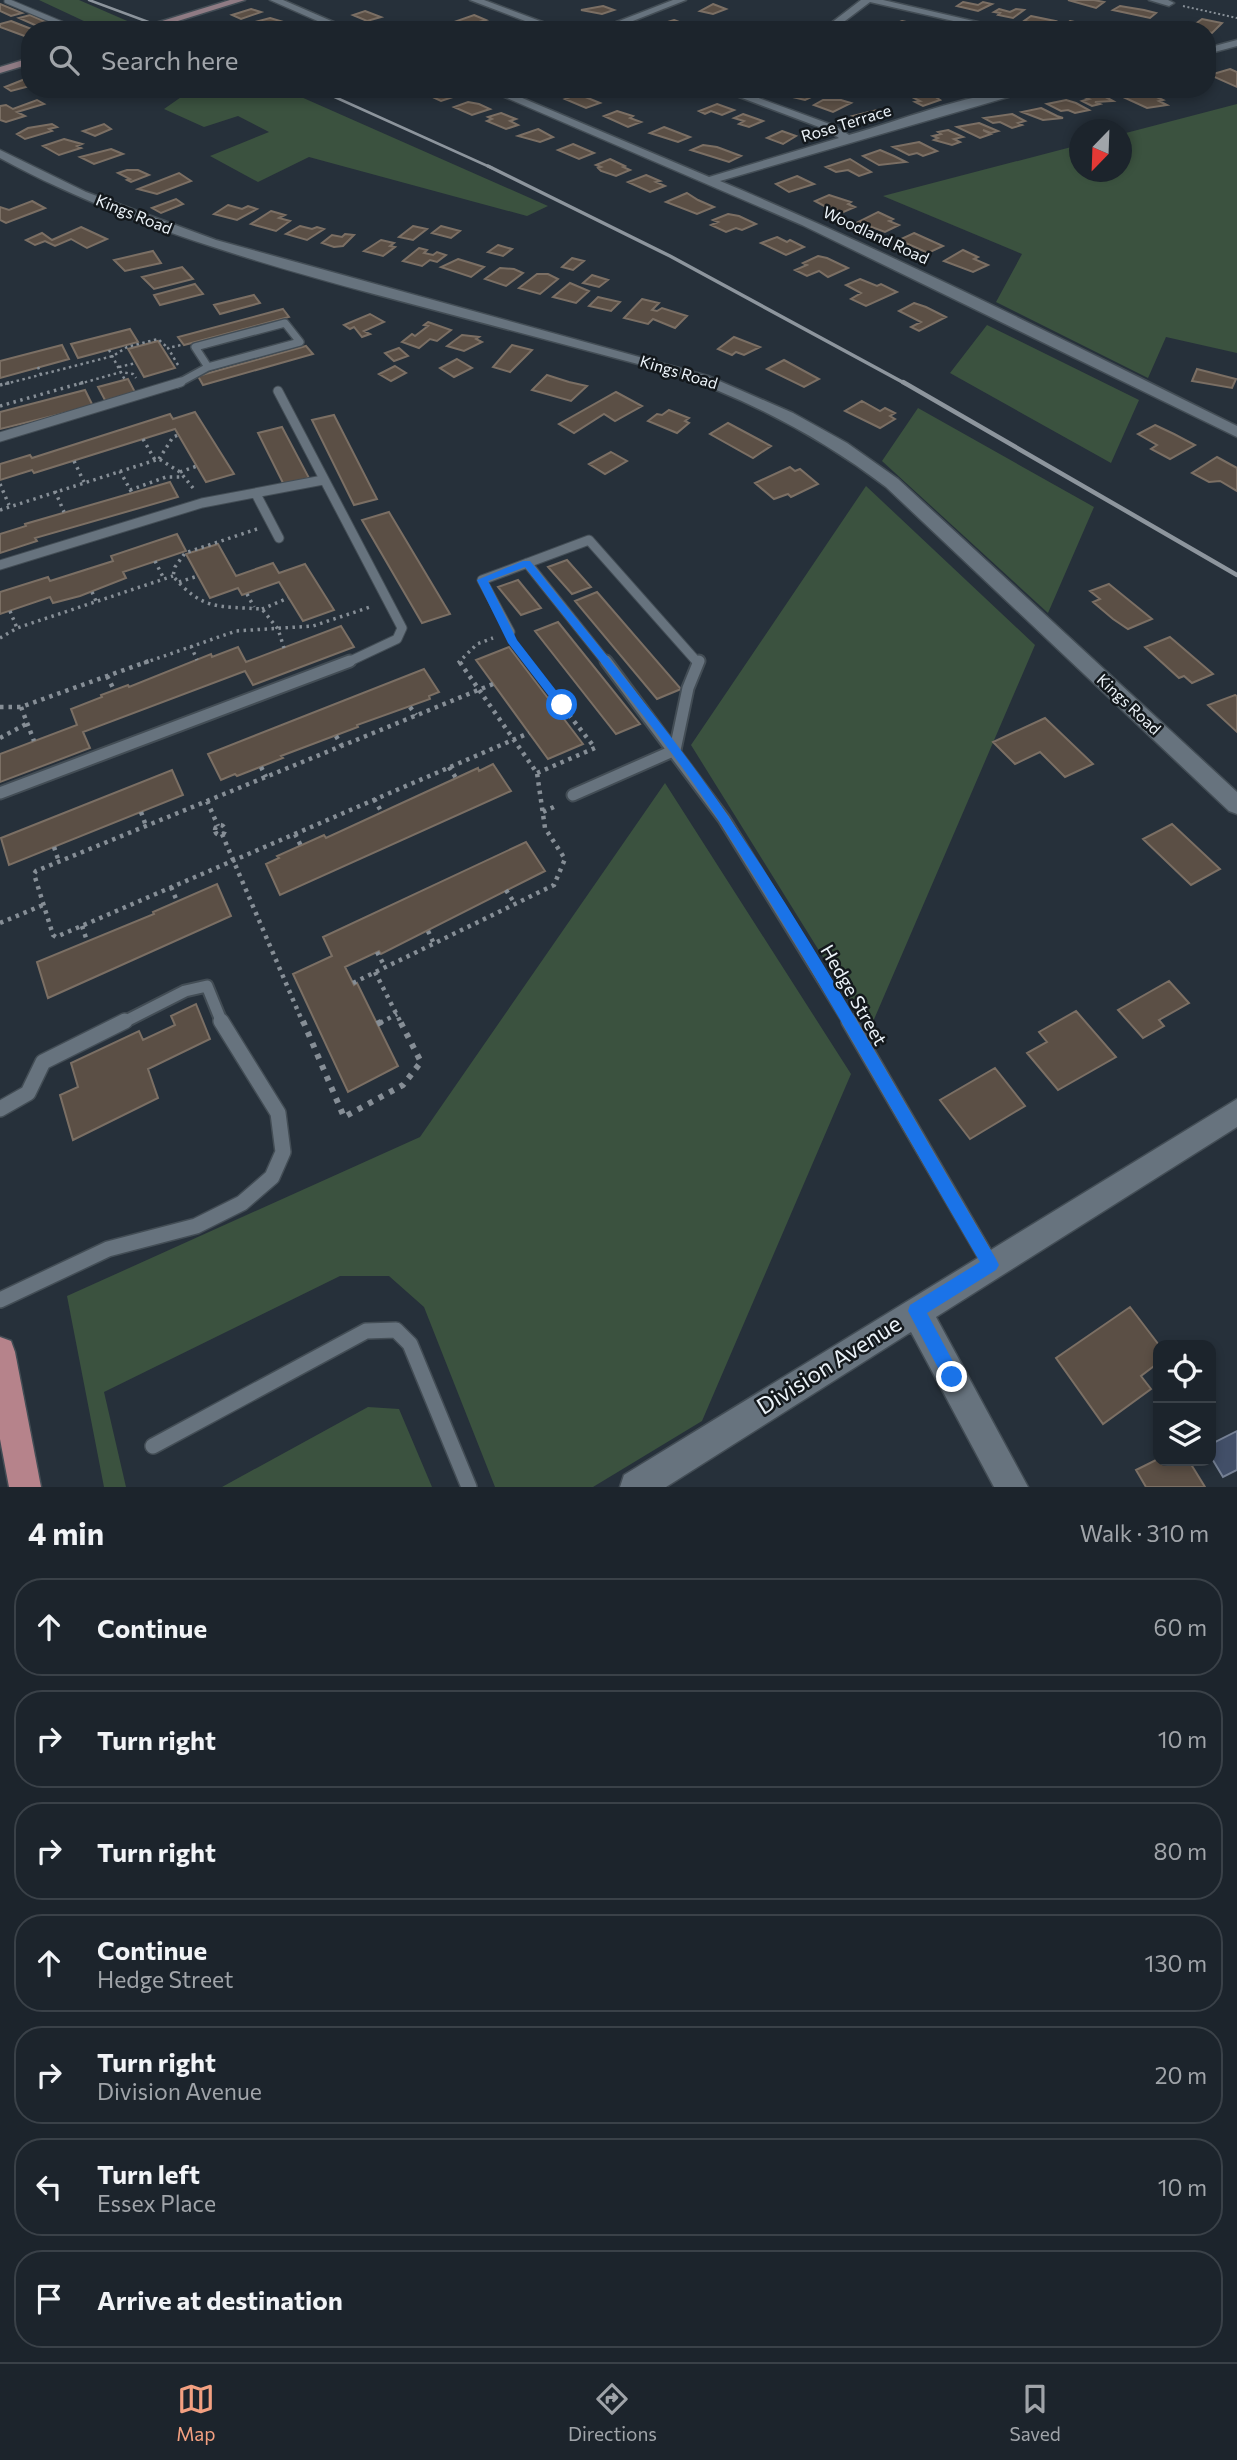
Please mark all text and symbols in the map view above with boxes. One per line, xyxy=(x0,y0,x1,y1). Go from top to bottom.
search box xyxy=(21,21,1216,98)
icon: search xyxy=(45,41,83,79)
text: Search here xyxy=(101,44,239,75)
street label: Rose Terrace xyxy=(799,100,893,145)
north arrow xyxy=(1069,119,1132,182)
street label: Kings Road xyxy=(93,190,175,237)
street label: Woodland Road xyxy=(820,202,932,267)
street label: Kings Road xyxy=(638,351,720,392)
street label: Kings Road xyxy=(1093,669,1165,738)
route start xyxy=(546,689,577,720)
street label: Hedge Street xyxy=(816,940,893,1049)
street label: Division Avenue xyxy=(751,1309,906,1420)
map controls xyxy=(1153,1340,1216,1466)
button: locate xyxy=(1153,1340,1216,1403)
route end xyxy=(936,1361,967,1392)
button: layers xyxy=(1153,1403,1216,1466)
text: 4 min xyxy=(28,1514,104,1551)
text: Walk · 310 m xyxy=(1080,1519,1209,1547)
icon: ahead xyxy=(30,1608,68,1646)
text: Continue xyxy=(97,1612,207,1643)
text: 60 m xyxy=(1154,1613,1207,1641)
icon: right xyxy=(30,1720,68,1758)
text: Turn right xyxy=(97,1724,216,1755)
text: 10 m xyxy=(1158,1725,1207,1753)
icon: right xyxy=(30,1832,68,1870)
text: Turn right xyxy=(97,1836,216,1867)
text: 80 m xyxy=(1154,1837,1207,1865)
text: Continue xyxy=(97,1934,207,1965)
icon: ahead xyxy=(30,1944,68,1982)
text: 130 m xyxy=(1145,1949,1207,1977)
text: Hedge Street xyxy=(97,1965,233,1993)
text: Turn right xyxy=(97,2046,216,2077)
icon: right xyxy=(30,2056,68,2094)
text: 20 m xyxy=(1155,2061,1207,2089)
text: Division Avenue xyxy=(97,2077,262,2105)
text: Turn left xyxy=(97,2158,200,2189)
icon: left xyxy=(30,2168,68,2206)
text: 10 m xyxy=(1158,2173,1207,2201)
text: Essex Place xyxy=(97,2189,216,2217)
icon: arrive xyxy=(30,2280,68,2318)
text: Arrive at destination xyxy=(97,2284,343,2315)
tab: Map xyxy=(176,2380,215,2445)
tab: Directions xyxy=(568,2380,657,2445)
tab: Saved xyxy=(1009,2380,1061,2445)

